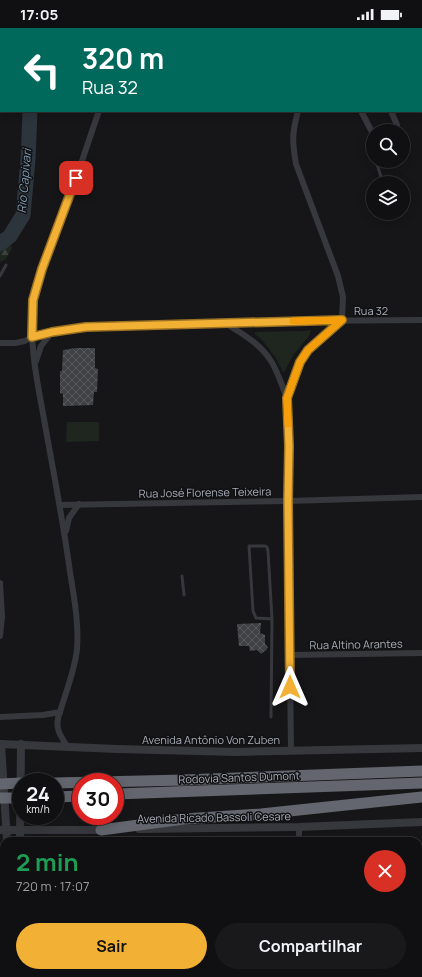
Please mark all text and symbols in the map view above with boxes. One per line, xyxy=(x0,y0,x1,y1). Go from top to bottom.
text: 17:05 xyxy=(20,4,58,25)
text: 320 m xyxy=(82,39,164,77)
icon: left xyxy=(16,44,68,96)
text: Rua 32 xyxy=(82,75,138,99)
map controls xyxy=(366,124,410,220)
button: search xyxy=(366,124,410,168)
water label: Rio Capivari xyxy=(13,146,35,214)
pin xyxy=(59,161,93,195)
icon: arrive xyxy=(65,167,87,189)
button: layers xyxy=(366,176,410,220)
street label: Rua 32 xyxy=(354,303,388,318)
street label: Rua José Florense Teixeira xyxy=(139,483,271,501)
street label: Rua Altino Arantes xyxy=(309,636,403,652)
position arrow xyxy=(269,666,311,708)
street label: Avenida Antônio Von Zuben xyxy=(142,732,280,747)
street label: Rodovia Santos Dumont xyxy=(178,767,300,787)
speed limit sign: 30 xyxy=(72,773,124,825)
text: 24 xyxy=(26,780,50,807)
text: km/h xyxy=(26,802,50,816)
street label: Avenida Ricado Bassoli Cesare xyxy=(137,808,292,826)
text: 2 min xyxy=(16,845,78,878)
button: close xyxy=(364,850,406,892)
text: 720 m · 17:07 xyxy=(16,877,90,895)
button: Sair xyxy=(16,923,207,969)
button: Compartilhar xyxy=(215,923,406,969)

